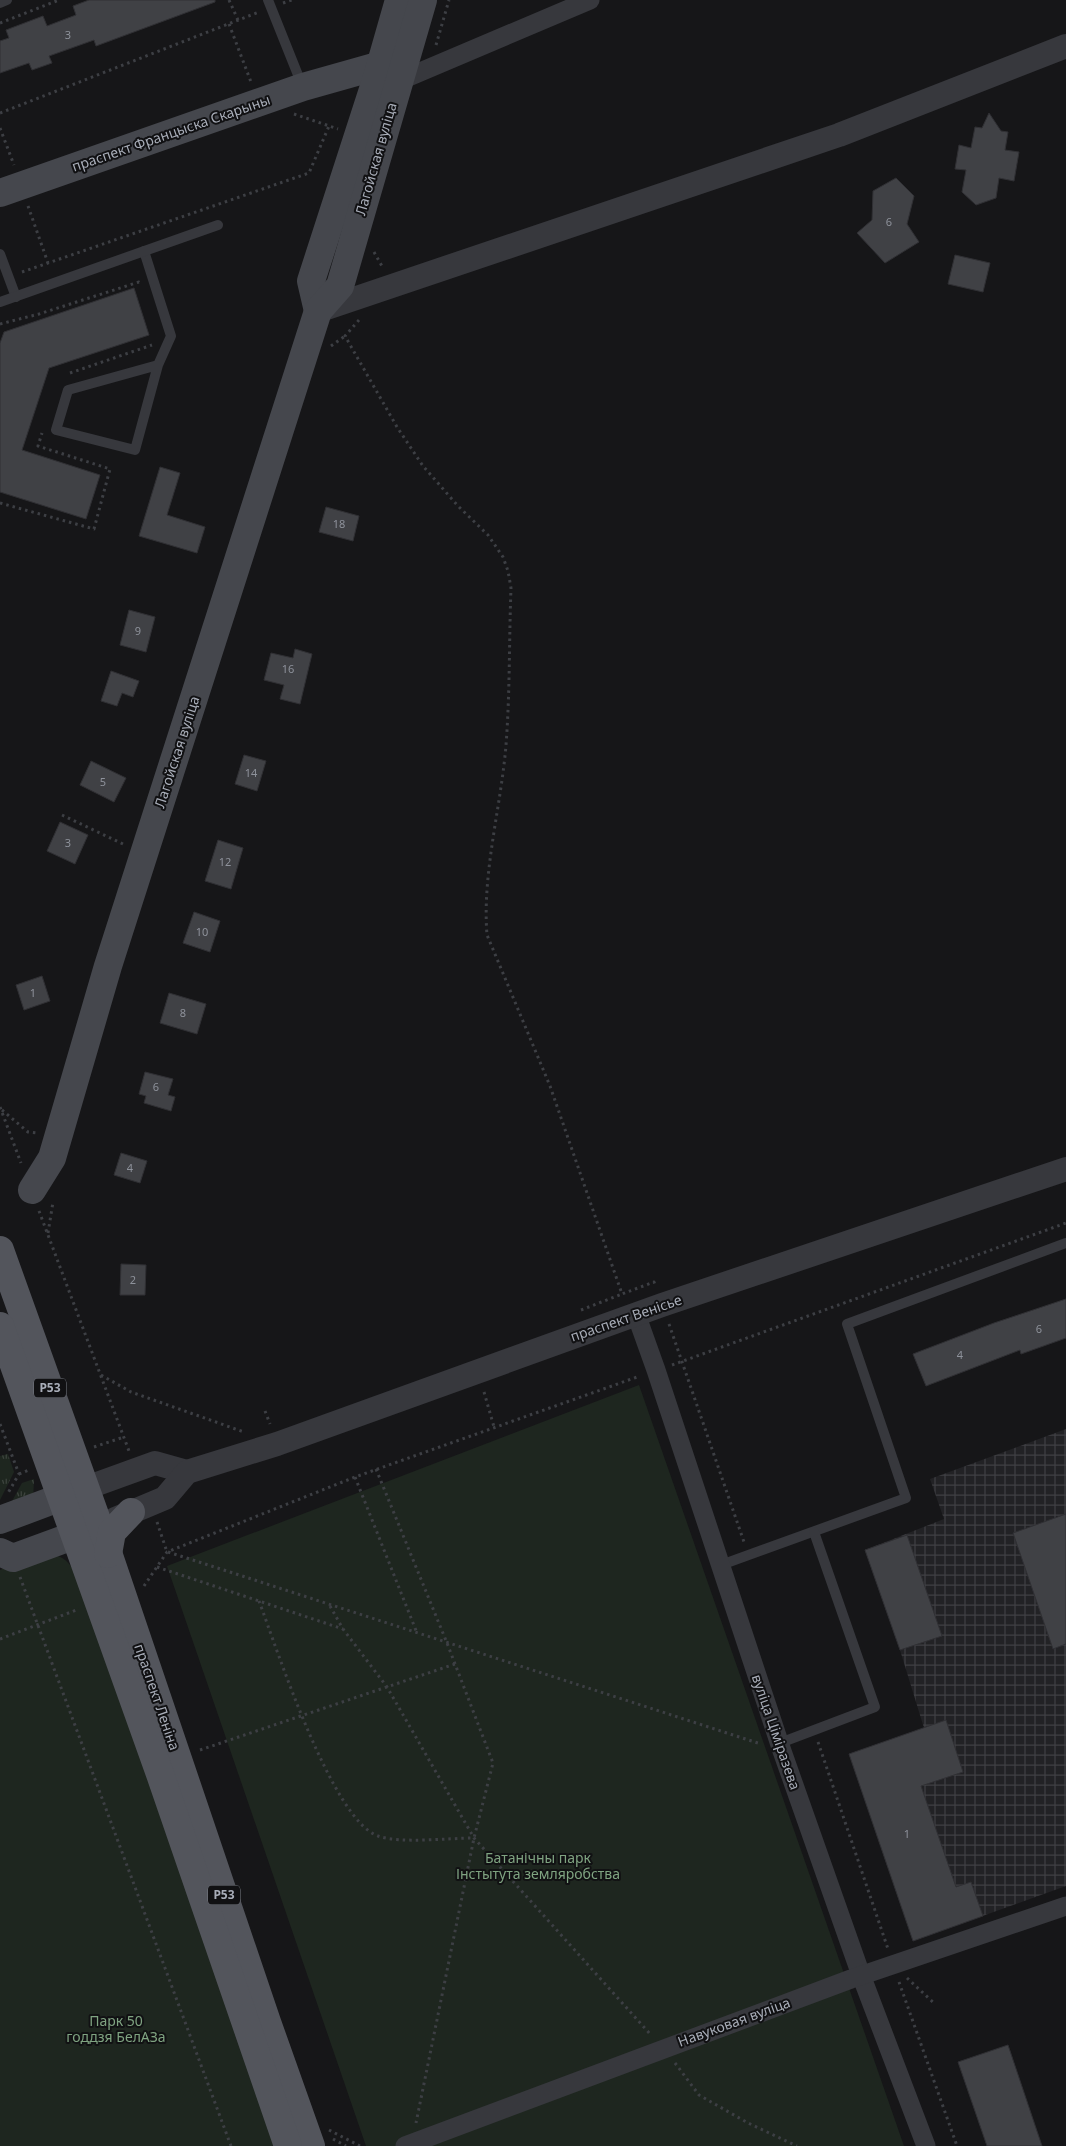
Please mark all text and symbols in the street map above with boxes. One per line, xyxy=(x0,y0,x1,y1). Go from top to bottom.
house number: 3 xyxy=(65,27,71,42)
street label: праспект Францыска Скарыны xyxy=(69,90,273,175)
street label: Лагойская вуліца xyxy=(350,100,401,217)
house number: 6 xyxy=(886,214,892,229)
house number: 18 xyxy=(333,516,345,531)
house number: 9 xyxy=(135,623,141,638)
house number: 16 xyxy=(282,661,294,676)
street label: Лагойская вуліца xyxy=(149,694,204,810)
house number: 14 xyxy=(245,765,258,780)
house number: 5 xyxy=(100,774,106,789)
house number: 3 xyxy=(65,835,71,850)
house number: 12 xyxy=(219,854,231,869)
house number: 10 xyxy=(196,924,208,939)
house number: 1 xyxy=(30,985,36,1000)
house number: 8 xyxy=(180,1005,186,1020)
house number: 6 xyxy=(153,1079,159,1094)
house number: 4 xyxy=(127,1160,134,1175)
house number: 2 xyxy=(130,1272,136,1287)
street label: праспект Венісье xyxy=(568,1289,684,1346)
house number: 6 xyxy=(1036,1321,1042,1336)
house number: 4 xyxy=(957,1347,964,1362)
road number: Р53 xyxy=(34,1379,66,1398)
street label: праспект Леніна xyxy=(130,1641,185,1753)
street label: вуліца Ціміразева xyxy=(748,1672,805,1792)
house number: 1 xyxy=(904,1826,910,1841)
park label: Батанічны парк Інстытута земляробства xyxy=(456,1848,620,1883)
road number: Р53 xyxy=(208,1886,240,1904)
street label: Навуковая вуліца xyxy=(675,1992,793,2051)
park label: Парк 50 годдзя БелАЗа xyxy=(66,2011,166,2046)

